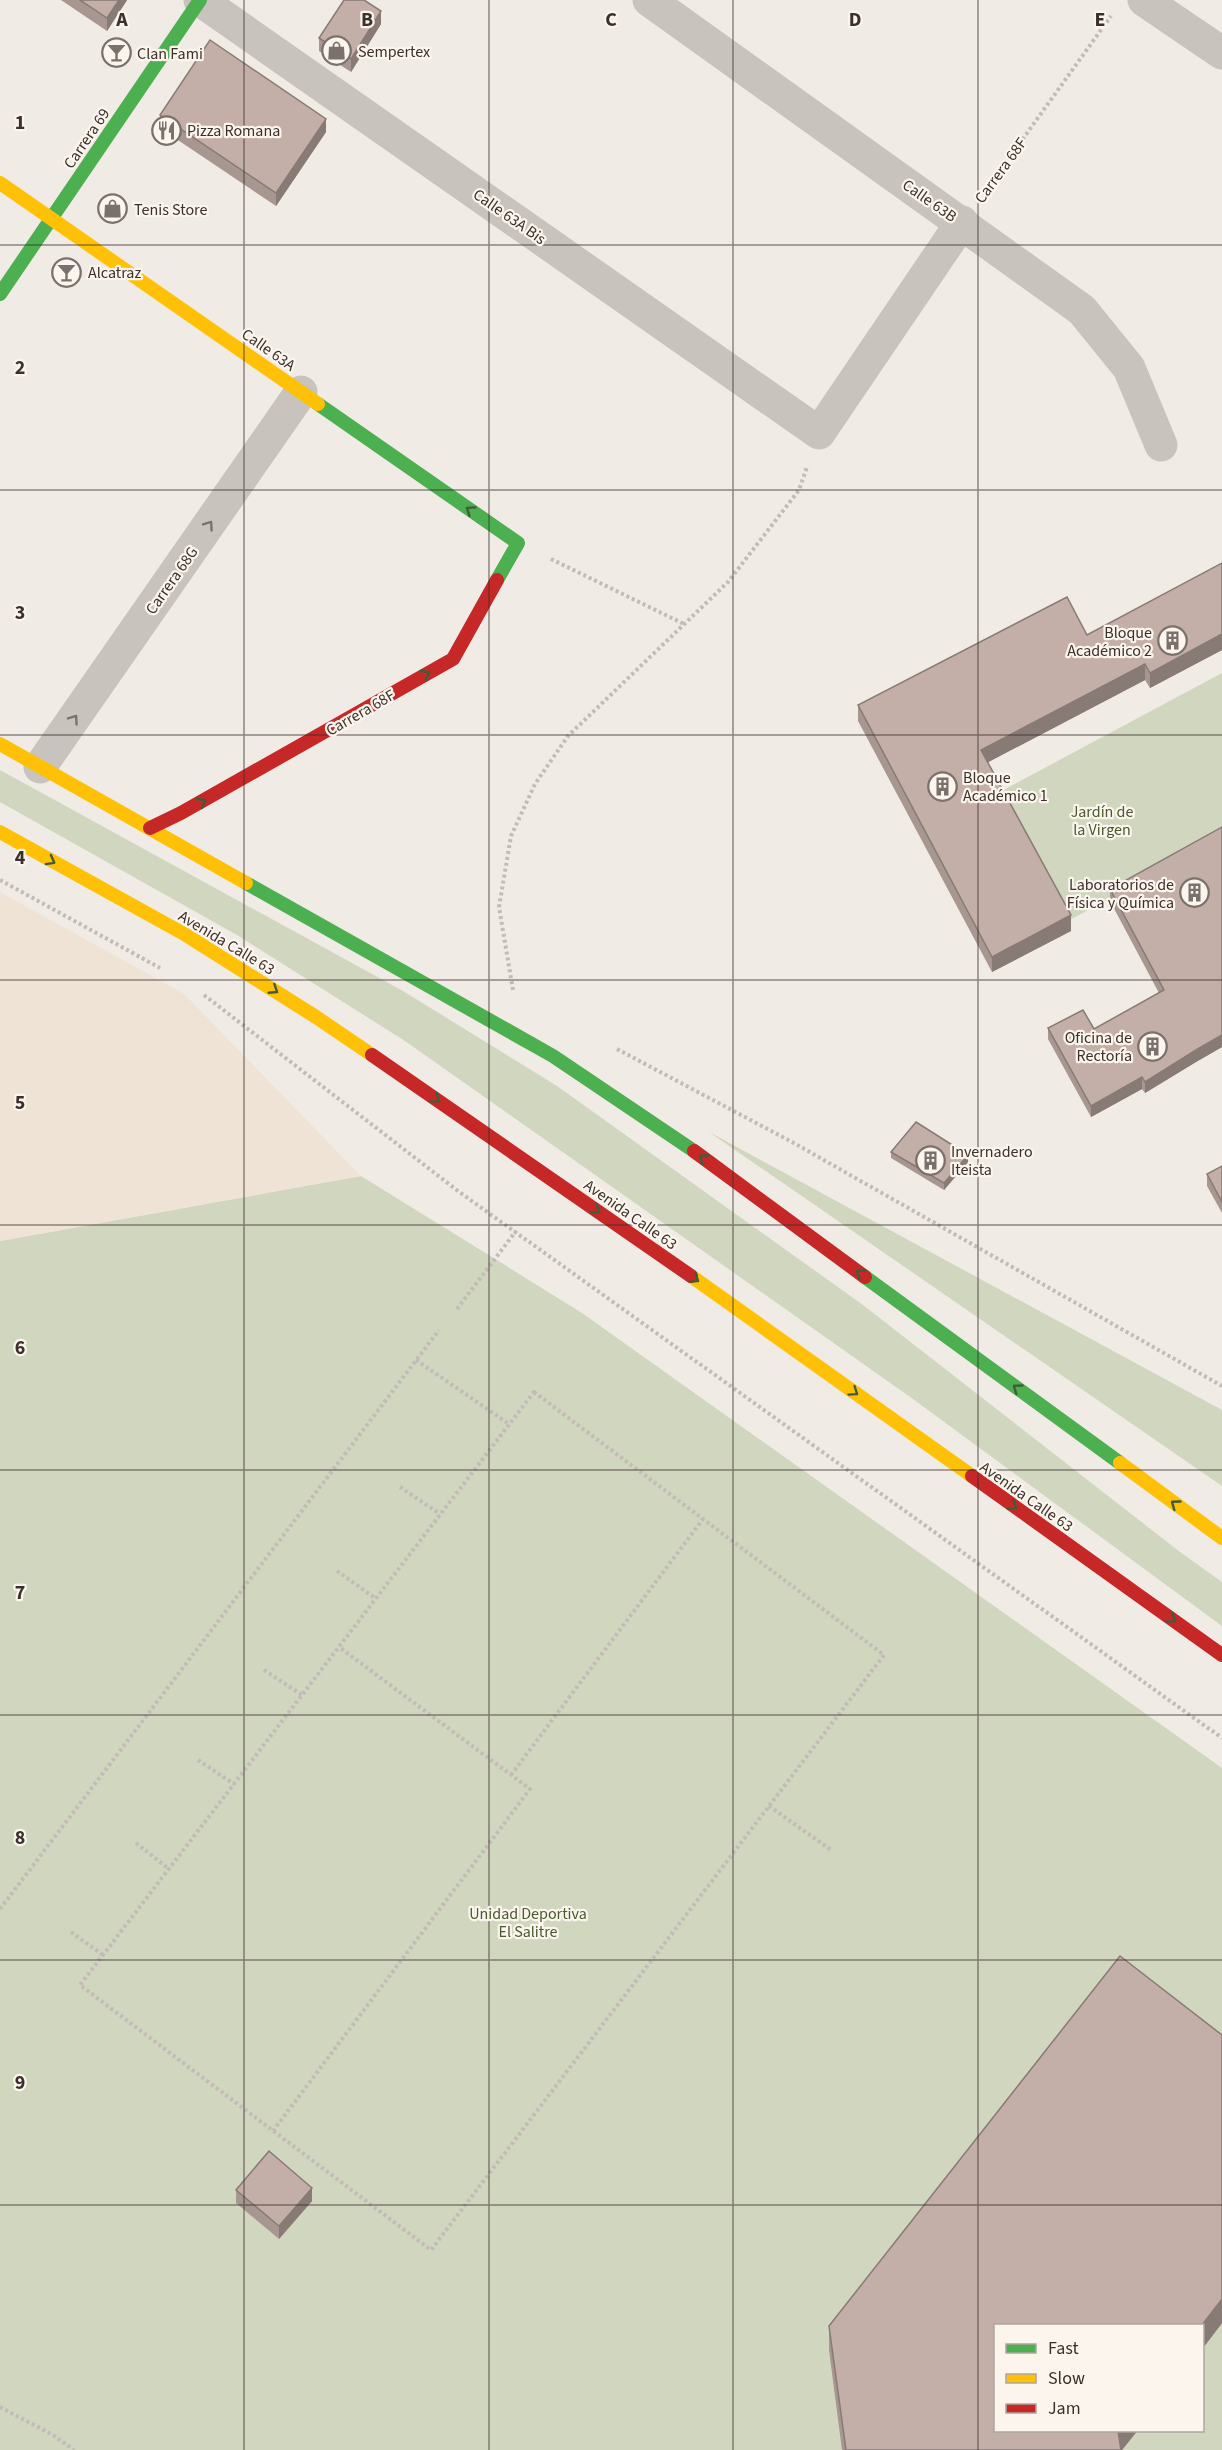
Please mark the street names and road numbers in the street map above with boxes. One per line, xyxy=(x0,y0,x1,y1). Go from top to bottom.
street label: Carrera 69 xyxy=(59,104,115,173)
street label: Carrera 68F xyxy=(969,133,1032,208)
street label: Calle 63B xyxy=(898,174,961,228)
street label: Calle 63A Bis xyxy=(469,184,551,250)
street label: Calle 63A xyxy=(237,323,300,377)
street label: Carrera 68G xyxy=(140,542,203,619)
street label: Carrera 68F xyxy=(322,684,399,741)
street label: Avenida Calle 63 xyxy=(174,905,279,980)
street label: Avenida Calle 63 xyxy=(579,1175,681,1255)
street label: Avenida Calle 63 xyxy=(975,1457,1077,1537)

